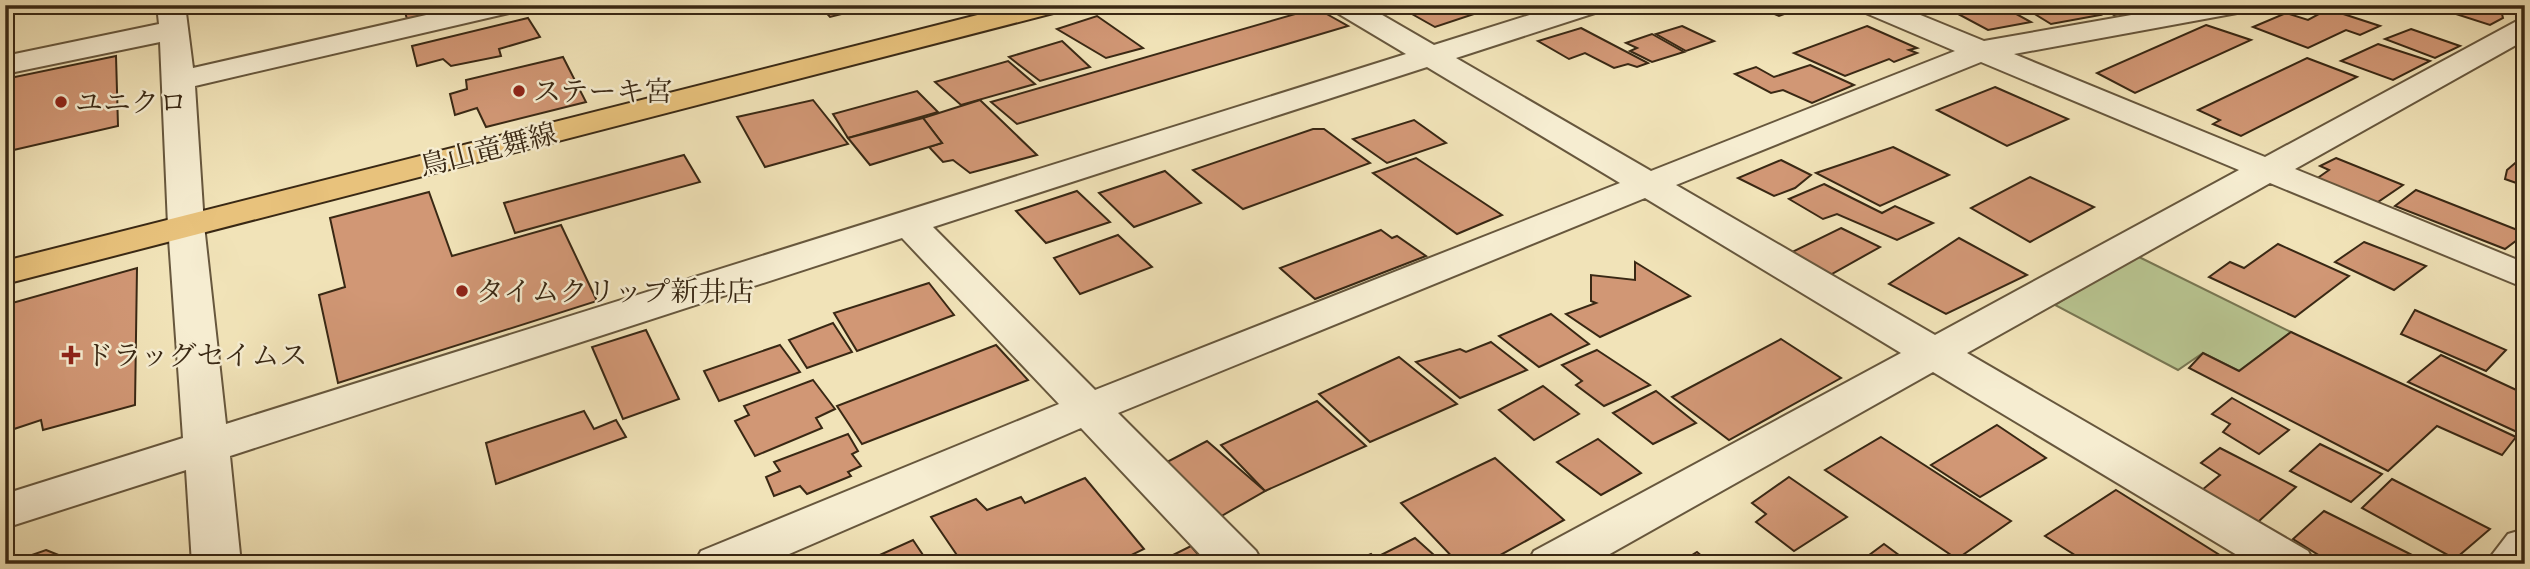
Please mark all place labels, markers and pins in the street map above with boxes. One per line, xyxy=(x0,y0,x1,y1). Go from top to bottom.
place label: ステーキ宮 xyxy=(533,73,672,109)
marker: ステーキ宮 xyxy=(511,83,527,99)
place label: ユニクロ xyxy=(75,84,187,120)
marker: ユニクロ xyxy=(53,94,69,110)
place label: タイムクリップ新井店 xyxy=(476,273,754,309)
marker: タイムクリップ新井店 xyxy=(454,283,470,299)
place label: ドラッグセイムス xyxy=(85,337,308,373)
marker: ドラッグセイムス xyxy=(63,347,79,363)

